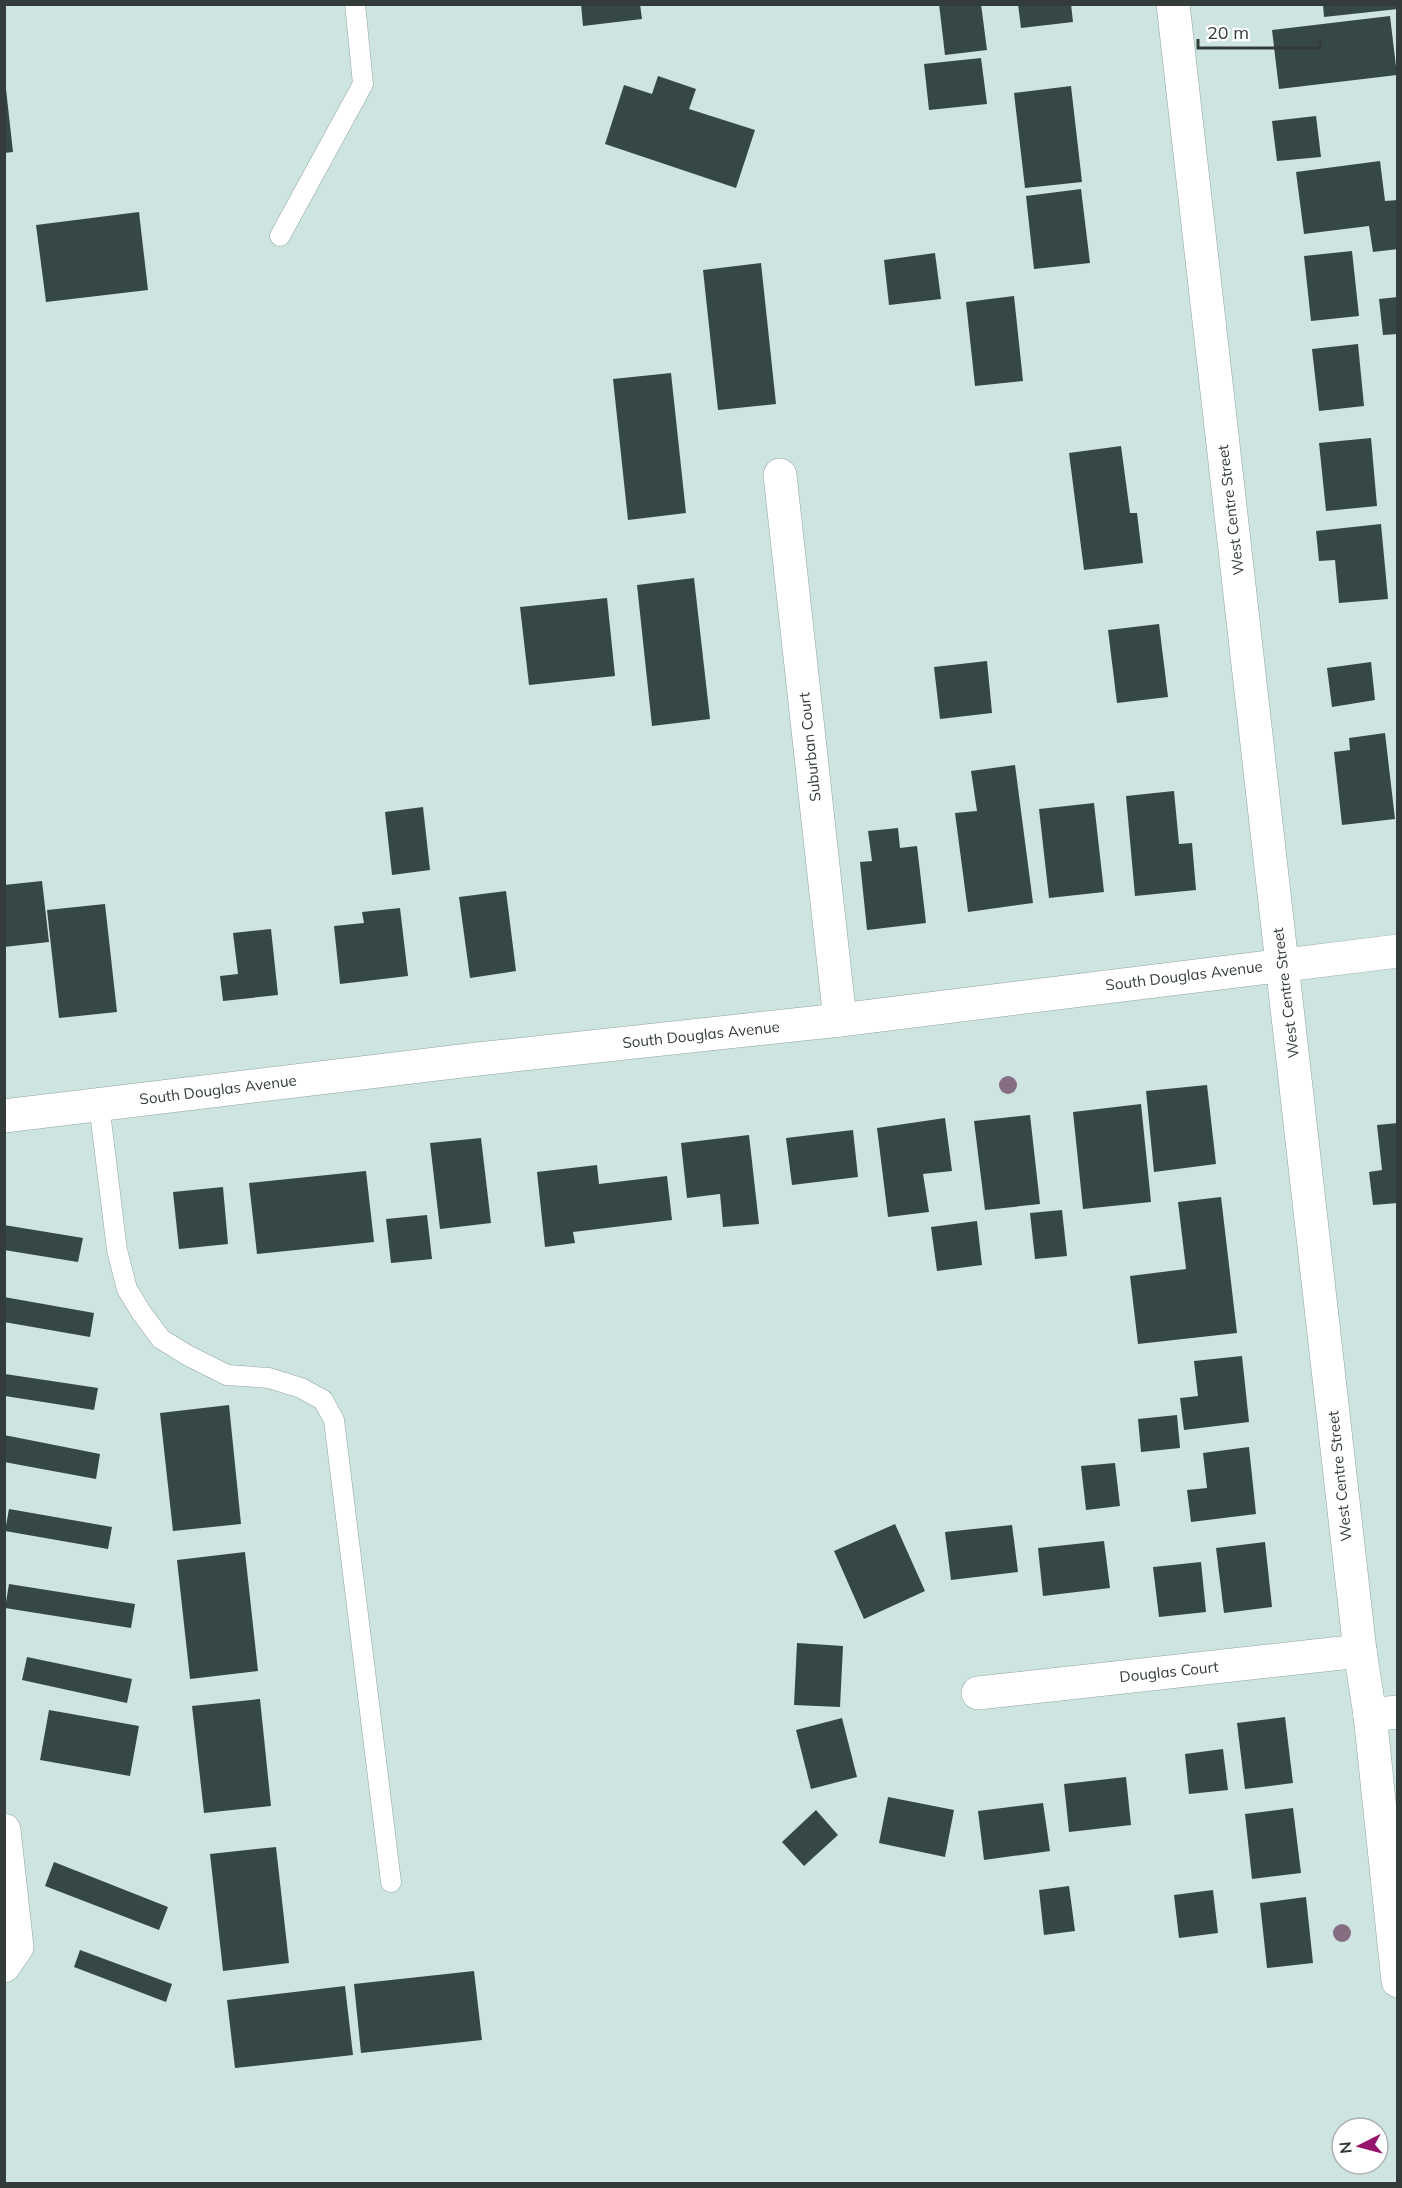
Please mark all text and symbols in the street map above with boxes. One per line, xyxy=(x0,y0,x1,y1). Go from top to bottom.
scale bar xyxy=(1198,12,1320,50)
text: 20 m xyxy=(1207,21,1249,44)
street label: West Centre Street xyxy=(1213,444,1248,576)
street label: Suburban Court xyxy=(794,691,825,803)
street label: West Centre Street xyxy=(1268,927,1303,1059)
street label: South Douglas Avenue xyxy=(1104,956,1264,995)
street label: South Douglas Avenue xyxy=(621,1017,781,1052)
street label: South Douglas Avenue xyxy=(138,1070,298,1109)
street label: West Centre Street xyxy=(1323,1410,1356,1542)
street label: Douglas Court xyxy=(1119,1657,1219,1686)
north arrow xyxy=(1330,2116,1390,2176)
text: N xyxy=(1335,2141,1356,2155)

